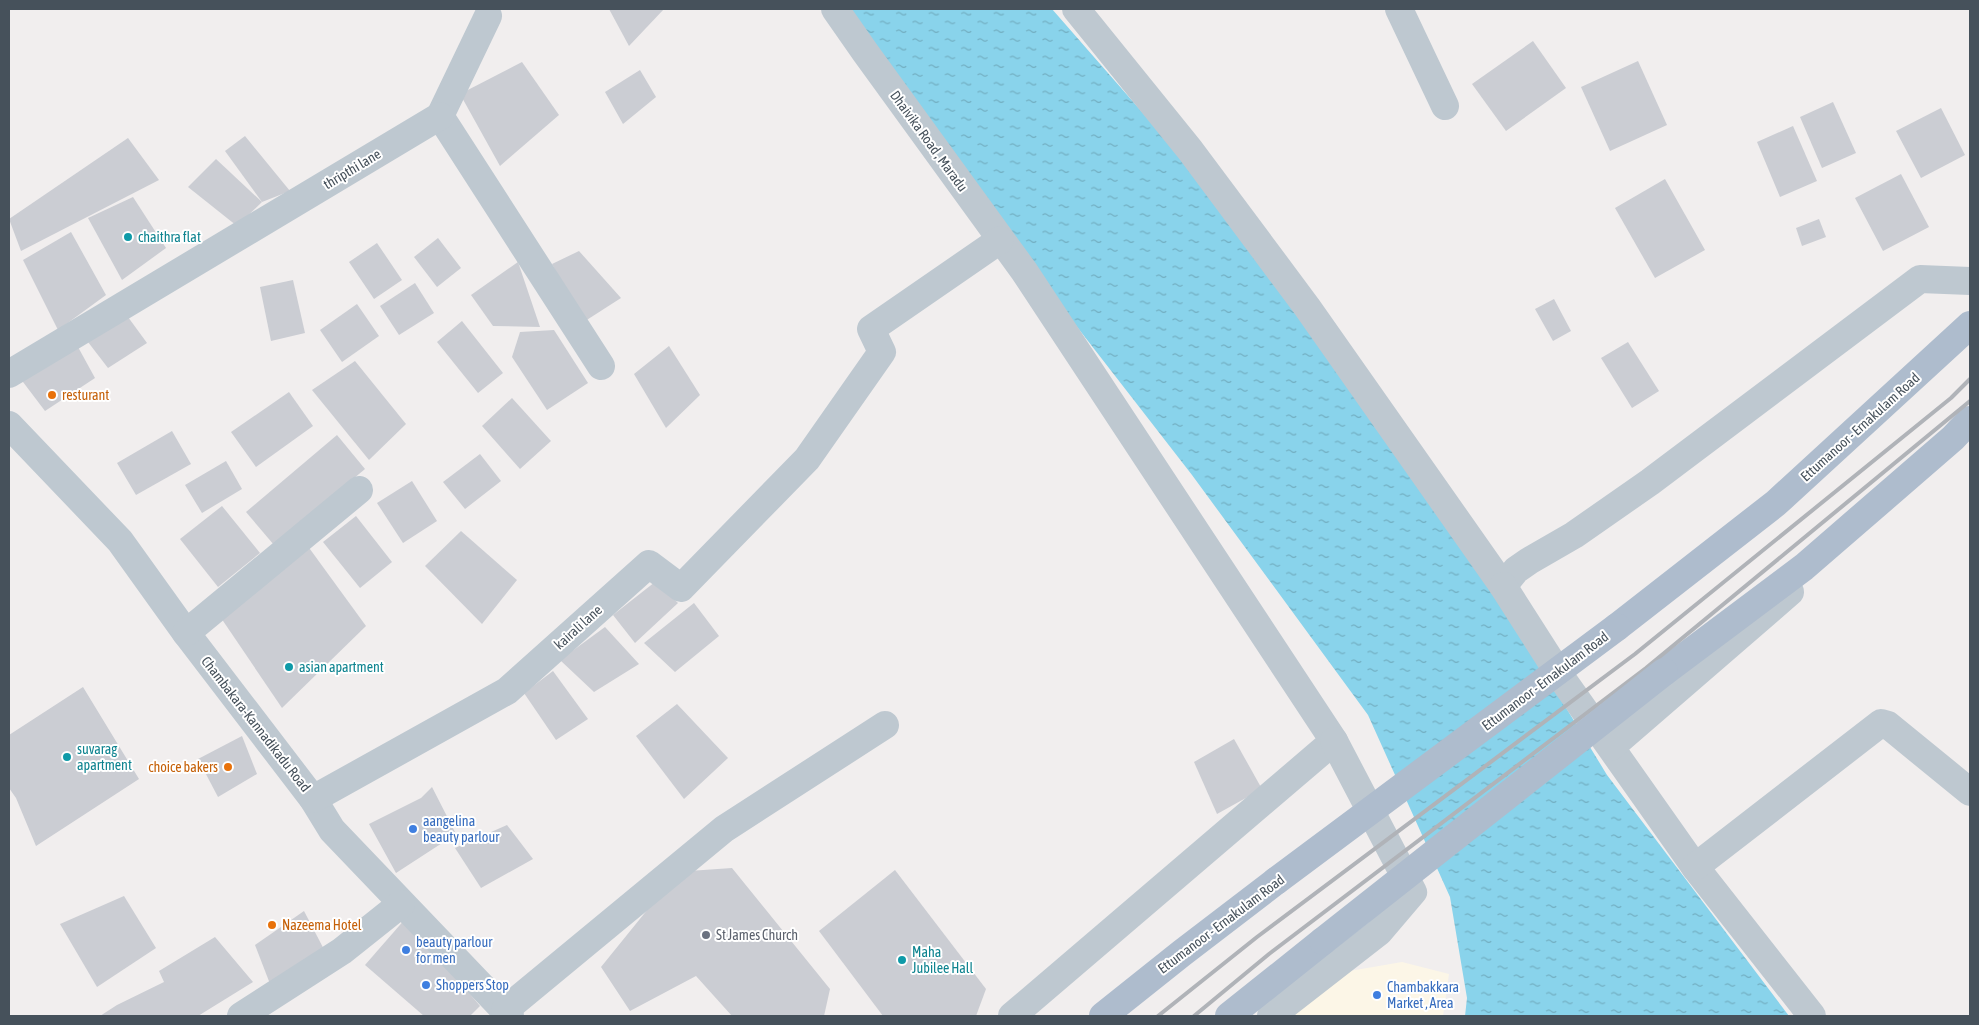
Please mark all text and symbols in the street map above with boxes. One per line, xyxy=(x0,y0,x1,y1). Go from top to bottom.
street label: Dhaivika Road , Maradu xyxy=(887,87,971,195)
street label: thripthi lane xyxy=(320,146,384,192)
place label: chaithra flat xyxy=(138,229,201,245)
marker: chaithra flat xyxy=(122,231,134,243)
street label: Ettumanoor - Ernakulam Road xyxy=(1797,370,1923,484)
place label: resturant xyxy=(62,387,109,403)
marker: resturant xyxy=(46,389,58,401)
street label: kairali lane xyxy=(551,601,605,653)
street label: Ettumanoor - Ernakulam Road xyxy=(1479,628,1611,734)
street label: Chambakara-Kannadikadu Road xyxy=(198,653,314,795)
place label: asian apartment xyxy=(299,659,384,675)
marker: asian apartment xyxy=(283,661,295,673)
place label: suvarag apartment xyxy=(77,741,132,773)
marker: suvarag apartment xyxy=(61,751,73,763)
place label: choice bakers xyxy=(148,759,218,775)
marker: choice bakers xyxy=(222,761,234,773)
place label: aangelina beauty parlour xyxy=(423,813,500,845)
marker: aangelina beauty parlour xyxy=(407,823,419,835)
street label: Ettumanoor - Ernakulam Road xyxy=(1155,871,1287,977)
place label: Nazeema Hotel xyxy=(282,917,362,933)
marker: Nazeema Hotel xyxy=(266,919,278,931)
place label: St James Church xyxy=(716,927,798,943)
marker: St James Church xyxy=(700,929,712,941)
place label: beauty parlour for men xyxy=(416,934,493,966)
marker: beauty parlour for men xyxy=(400,944,412,956)
place label: Maha Jubilee Hall xyxy=(912,944,974,976)
marker: Maha Jubilee Hall xyxy=(896,954,908,966)
place label: Shoppers Stop xyxy=(436,977,509,993)
marker: Shoppers Stop xyxy=(420,979,432,991)
place label: Chambakkara Market , Area xyxy=(1387,979,1459,1011)
marker: Chambakkara Market , Area xyxy=(1371,989,1383,1001)

